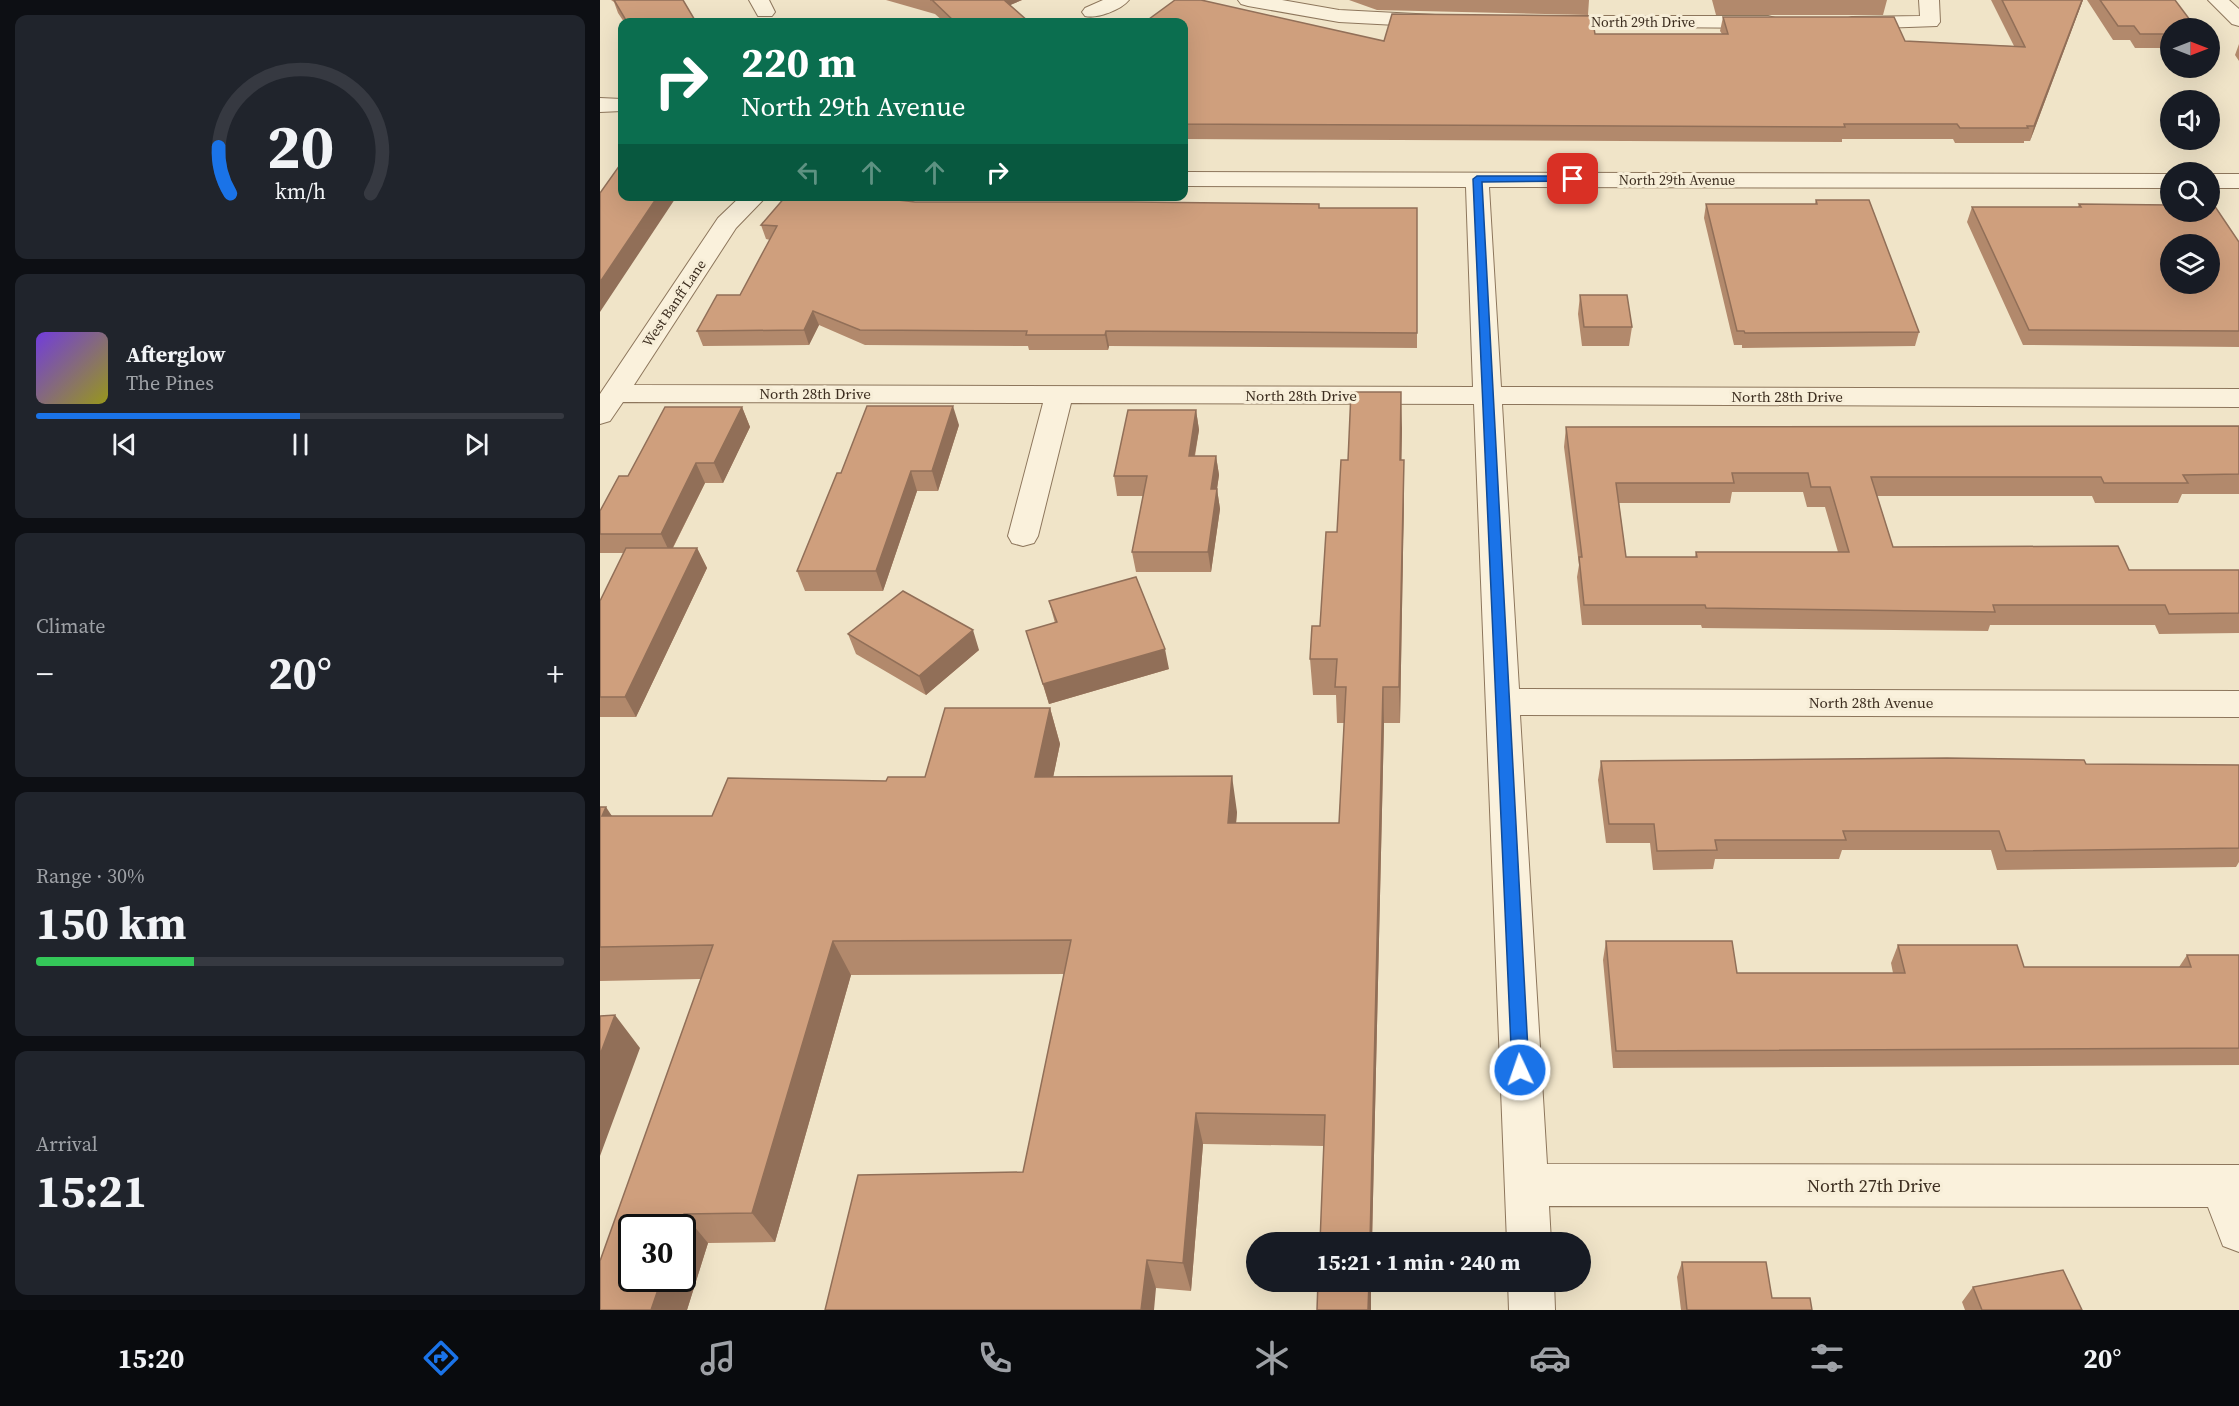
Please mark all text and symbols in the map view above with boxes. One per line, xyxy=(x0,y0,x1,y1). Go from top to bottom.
street label: North 29th Drive xyxy=(1591,12,1695,32)
north arrow xyxy=(2160,18,2220,78)
map controls xyxy=(2160,18,2220,294)
text: 220 m xyxy=(741,33,856,91)
icon: right xyxy=(642,42,720,120)
text: North 29th Avenue xyxy=(741,88,966,125)
button: sound xyxy=(2160,90,2220,150)
text: 20 xyxy=(266,103,334,189)
pin xyxy=(1547,153,1598,204)
icon: left xyxy=(792,156,825,189)
icon: ahead xyxy=(855,156,888,189)
icon: ahead xyxy=(918,156,951,189)
icon: right xyxy=(981,156,1014,189)
icon: arrive xyxy=(1556,162,1589,195)
button: search xyxy=(2160,162,2220,222)
street label: North 29th Avenue xyxy=(1619,170,1735,190)
text: km/h xyxy=(274,177,326,206)
button: layers xyxy=(2160,234,2220,294)
street label: West Banff Lane xyxy=(637,255,711,351)
text: Afterglow xyxy=(126,339,226,369)
text: The Pines xyxy=(126,369,214,397)
street label: North 28th Drive xyxy=(759,383,871,404)
street label: North 28th Drive xyxy=(1245,385,1357,406)
street label: North 28th Drive xyxy=(1731,386,1843,407)
icon: previous xyxy=(108,428,141,461)
icon: pause xyxy=(284,428,317,461)
icon: next xyxy=(460,428,493,461)
text: Climate xyxy=(36,612,105,640)
text: 20° xyxy=(268,642,332,704)
text: − xyxy=(36,651,54,696)
text: + xyxy=(546,651,564,696)
street label: North 28th Avenue xyxy=(1809,692,1934,713)
text: Range · 30% xyxy=(36,862,145,890)
text: 150 km xyxy=(36,892,187,954)
position arrow xyxy=(1488,1038,1552,1102)
text: Arrival xyxy=(36,1130,98,1158)
text: 15:21 xyxy=(36,1160,147,1222)
street label: North 27th Drive xyxy=(1807,1173,1941,1198)
speed limit sign: 30 xyxy=(618,1214,696,1292)
text: 15:21 · 1 min · 240 m xyxy=(1317,1247,1520,1277)
icon: directions xyxy=(420,1337,462,1379)
icon: music xyxy=(697,1337,739,1379)
icon: phone xyxy=(974,1337,1016,1379)
icon: climate xyxy=(1251,1337,1293,1379)
icon: car xyxy=(1529,1337,1571,1379)
icon: filters xyxy=(1806,1337,1848,1379)
text: 15:20 xyxy=(118,1340,184,1377)
text: 20° xyxy=(2083,1340,2121,1377)

